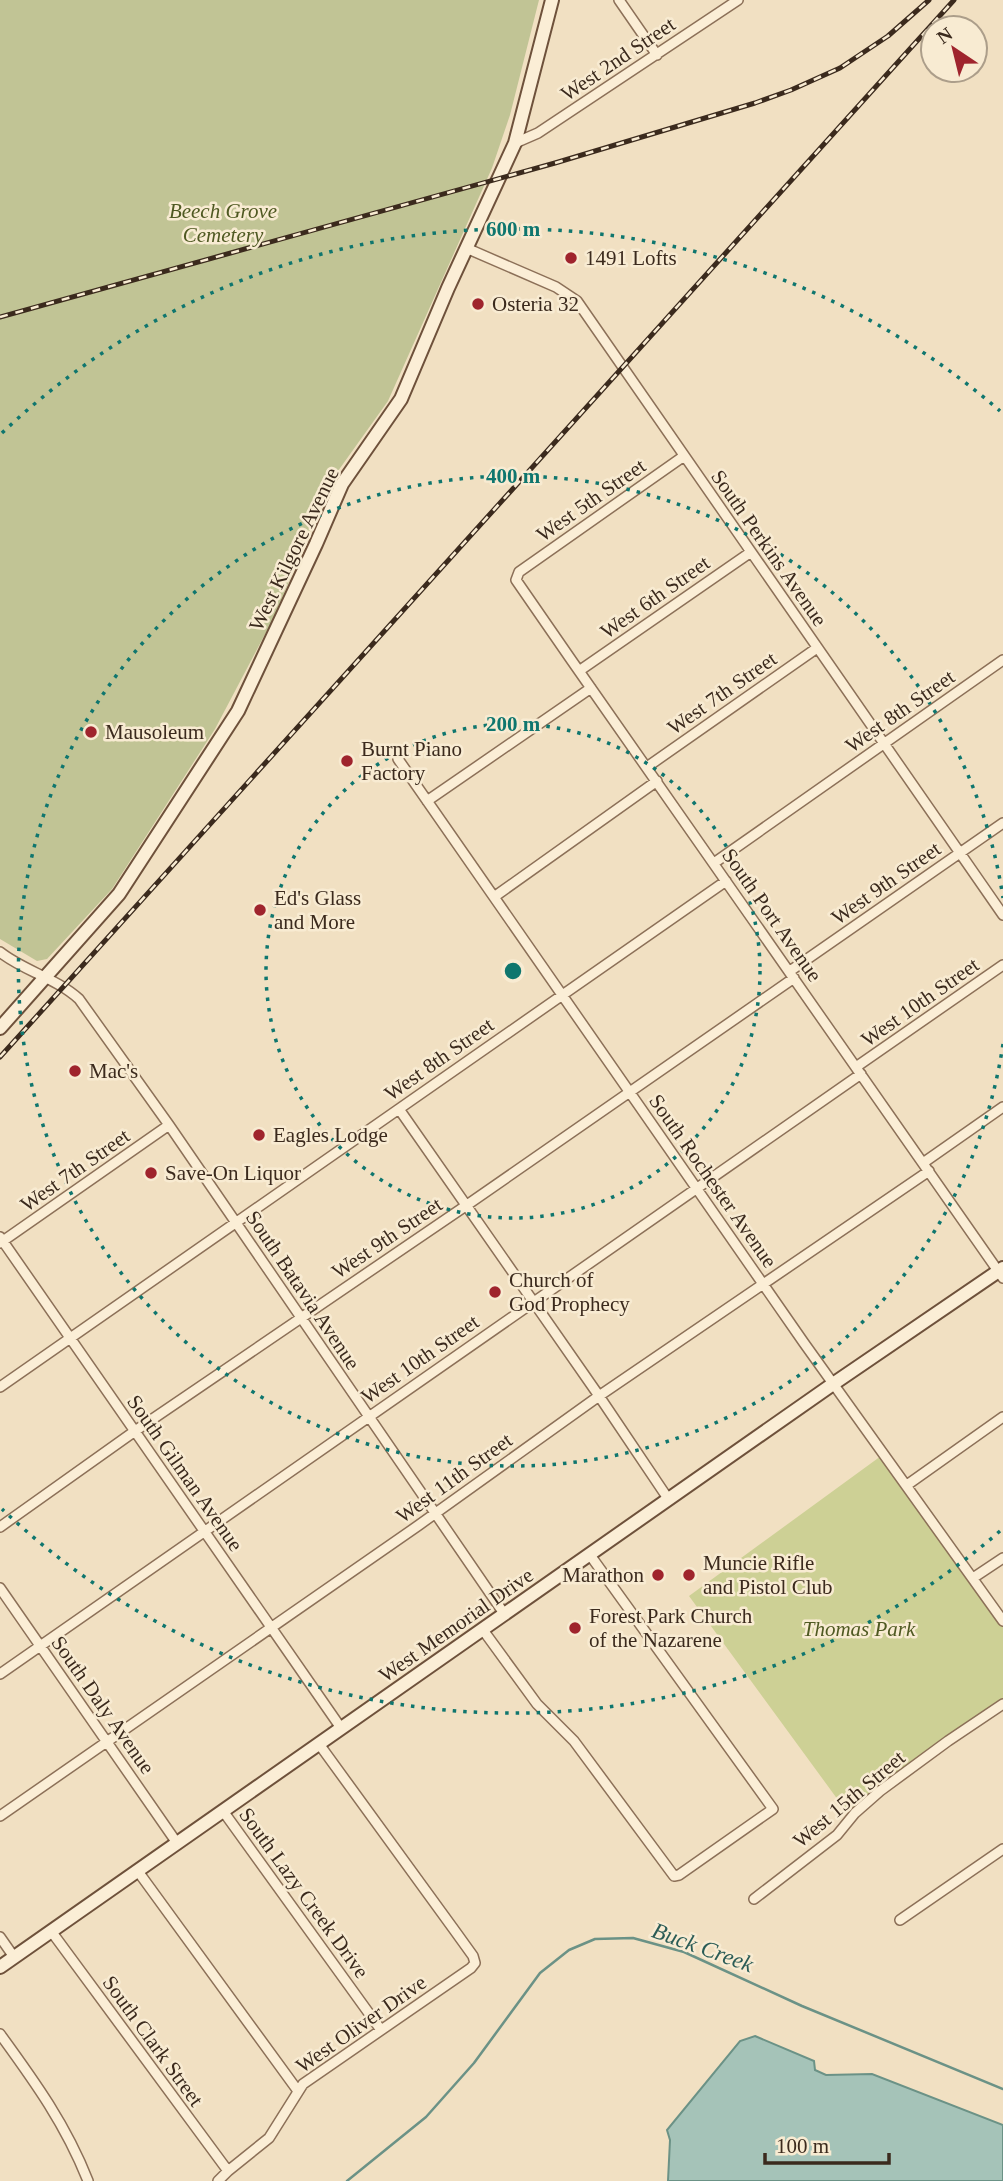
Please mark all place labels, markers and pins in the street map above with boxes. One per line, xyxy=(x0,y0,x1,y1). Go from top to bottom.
place label: 1491 Lofts xyxy=(585,246,677,270)
marker: 1491 Lofts xyxy=(563,250,579,266)
place label: Osteria 32 xyxy=(492,292,579,316)
marker: Osteria 32 xyxy=(470,296,486,312)
place label: Mausoleum xyxy=(105,720,204,744)
marker: Mausoleum xyxy=(83,724,99,740)
place label: Burnt Piano Factory xyxy=(361,737,462,785)
marker: Burnt Piano Factory xyxy=(339,753,355,769)
place label: Ed's Glass and More xyxy=(274,886,361,934)
marker: Ed's Glass and More xyxy=(252,902,268,918)
centre of rings xyxy=(501,959,525,983)
place label: Mac's xyxy=(89,1059,138,1083)
marker: Mac's xyxy=(67,1063,83,1079)
place label: Eagles Lodge xyxy=(273,1123,388,1147)
marker: Eagles Lodge xyxy=(251,1127,267,1143)
place label: Save-On Liquor xyxy=(165,1161,301,1185)
marker: Save-On Liquor xyxy=(143,1165,159,1181)
place label: Church of God Prophecy xyxy=(509,1268,630,1316)
marker: Church of God Prophecy xyxy=(487,1284,503,1300)
place label: Muncie Rifle and Pistol Club xyxy=(703,1551,833,1599)
place label: Marathon xyxy=(562,1563,644,1587)
marker: Marathon xyxy=(650,1567,666,1583)
marker: Muncie Rifle and Pistol Club xyxy=(681,1567,697,1583)
place label: Forest Park Church of the Nazarene xyxy=(589,1604,753,1652)
marker: Forest Park Church of the Nazarene xyxy=(567,1620,583,1636)

